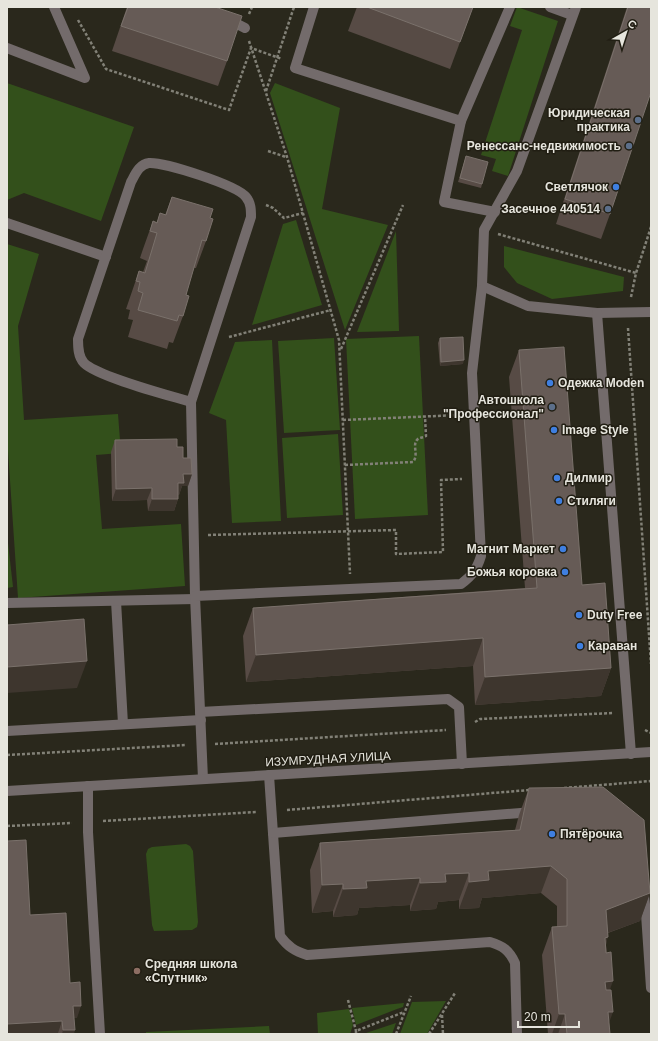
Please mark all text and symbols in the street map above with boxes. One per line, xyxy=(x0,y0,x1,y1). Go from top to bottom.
north arrow xyxy=(606,12,646,52)
text: С xyxy=(625,17,639,31)
place label: Юридическая практика xyxy=(548,106,630,134)
marker: Юридическая практика xyxy=(633,115,643,125)
place label: Ренессанс-недвижимость xyxy=(467,139,621,153)
marker: Ренессанс-недвижимость xyxy=(624,141,634,151)
place label: Светлячок xyxy=(545,180,609,194)
marker: Светлячок xyxy=(611,182,621,192)
place label: Засечное 440514 xyxy=(501,202,600,216)
marker: Засечное 440514 xyxy=(603,204,613,214)
place label: Одежка Moden xyxy=(558,376,644,390)
marker: Одежка Moden xyxy=(545,378,555,388)
place label: Автошкола "Профессионал" xyxy=(443,393,544,421)
marker: Автошкола "Профессионал" xyxy=(547,402,557,412)
place label: Image Style xyxy=(562,423,629,437)
marker: Image Style xyxy=(549,425,559,435)
place label: Дилмир xyxy=(565,471,612,485)
marker: Дилмир xyxy=(552,473,562,483)
place label: Стиляги xyxy=(567,494,616,508)
marker: Стиляги xyxy=(554,496,564,506)
place label: Магнит Маркет xyxy=(467,542,555,556)
marker: Магнит Маркет xyxy=(558,544,568,554)
place label: Божья коровка xyxy=(467,565,557,579)
marker: Божья коровка xyxy=(560,567,570,577)
place label: Duty Free xyxy=(587,608,643,622)
marker: Duty Free xyxy=(574,610,584,620)
place label: Караван xyxy=(588,639,637,653)
marker: Караван xyxy=(575,641,585,651)
street label: ИЗУМРУДНАЯ УЛИЦА xyxy=(265,749,391,769)
place label: Пятёрочка xyxy=(560,827,623,841)
marker: Пятёрочка xyxy=(547,829,557,839)
place label: Средняя школа «Спутник» xyxy=(145,957,237,985)
marker: Средняя школа «Спутник» xyxy=(132,966,142,976)
scale bar xyxy=(518,1003,579,1029)
text: 20 m xyxy=(524,1010,551,1024)

